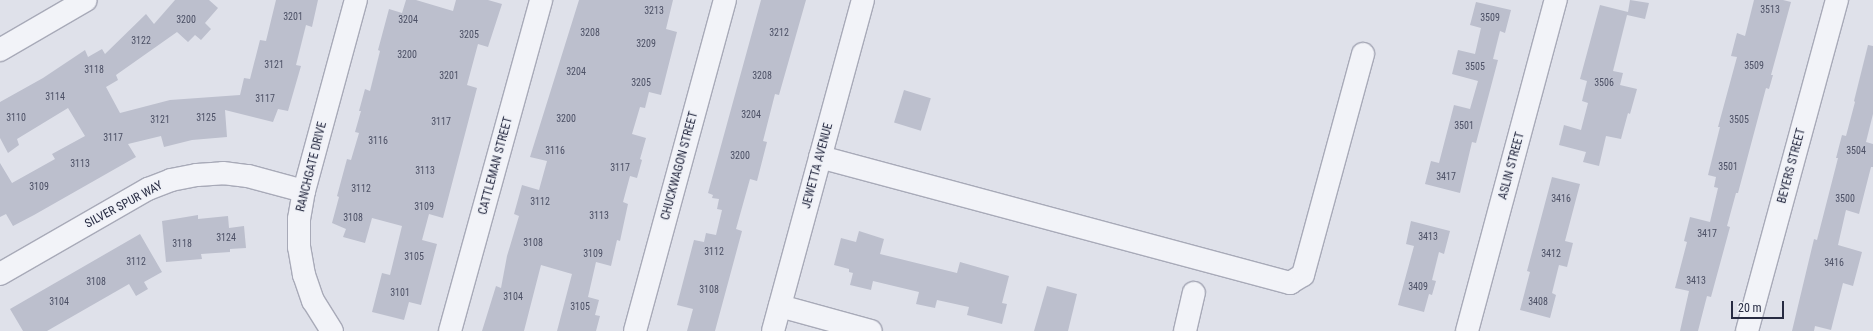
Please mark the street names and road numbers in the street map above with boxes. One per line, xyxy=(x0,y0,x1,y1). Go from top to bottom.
street label: CHUCKWAGON STREET xyxy=(659,110,701,222)
street label: CATTLEMAN STREET xyxy=(476,116,516,216)
street label: RANCHGATE DRIVE xyxy=(294,121,330,213)
street label: JEWETTA AVENUE xyxy=(800,122,836,210)
street label: BEYERS STREET xyxy=(1775,127,1809,205)
street label: ASLIN STREET xyxy=(1496,131,1528,201)
street label: SILVER SPUR WAY xyxy=(83,178,165,232)

